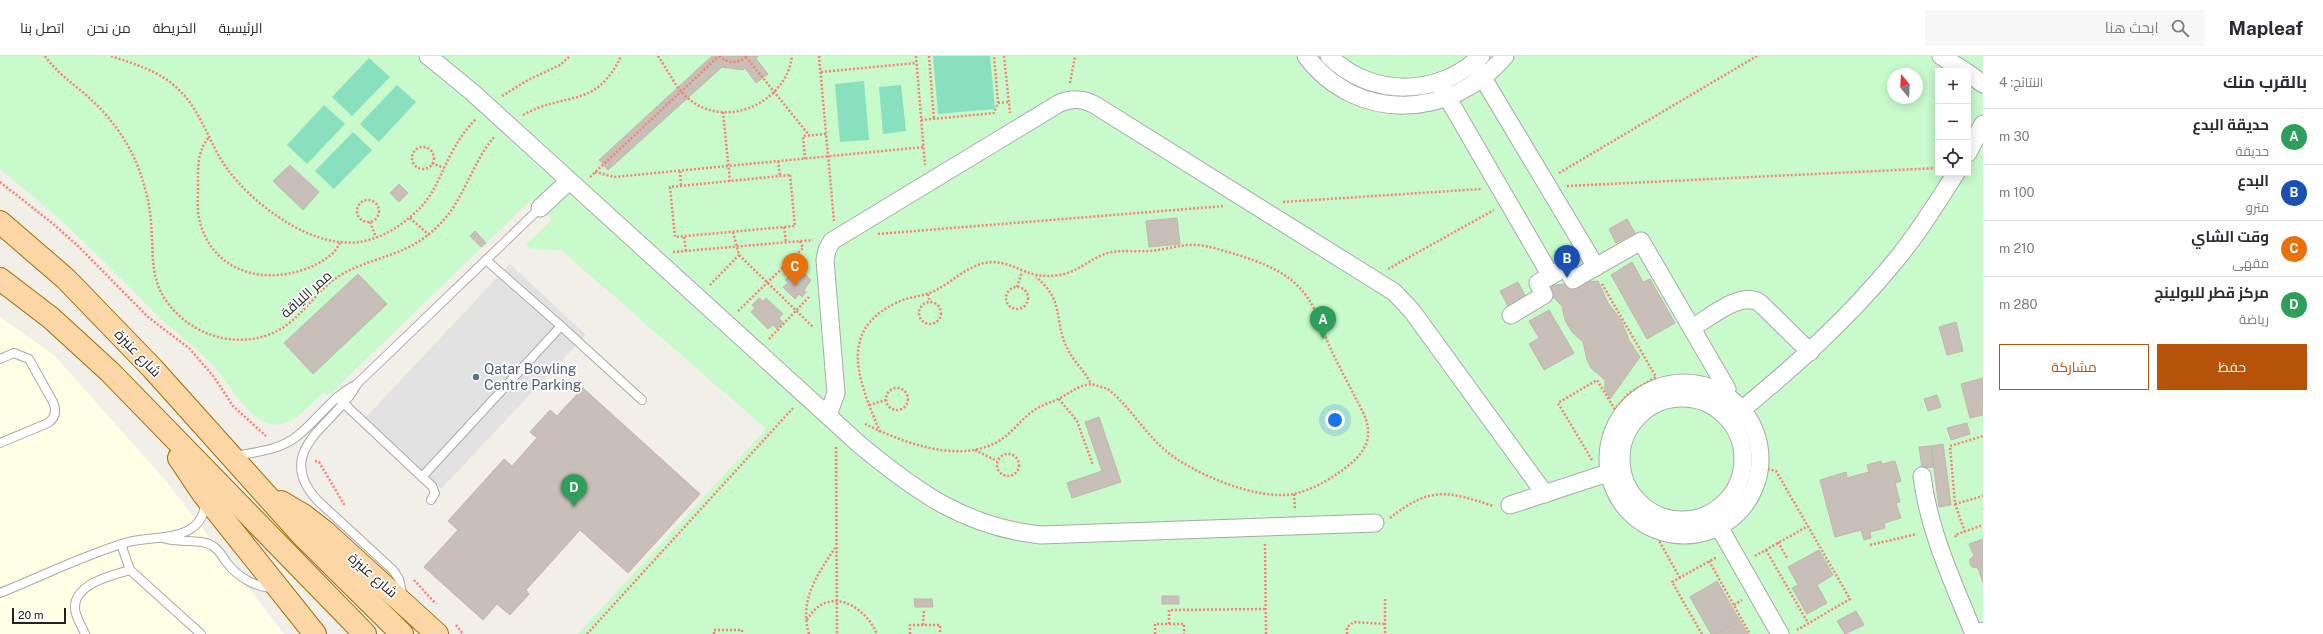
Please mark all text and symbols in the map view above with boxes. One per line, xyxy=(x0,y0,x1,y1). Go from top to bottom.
search box xyxy=(1925,10,2205,46)
icon: search xyxy=(2169,17,2191,39)
text: Mapleaf xyxy=(2229,17,2303,39)
text: ابحث هنا xyxy=(2105,19,2159,36)
text: اتصل بنا xyxy=(20,20,65,36)
text: من نحن xyxy=(87,20,131,36)
text: الخريطة xyxy=(153,20,196,36)
text: الرئيسية xyxy=(218,20,262,36)
north arrow xyxy=(1887,68,1923,104)
map controls xyxy=(1935,68,1971,176)
button: + xyxy=(1935,68,1971,104)
text: بالقرب منك xyxy=(2223,72,2307,92)
text: النتائج: 4 xyxy=(1999,75,2043,90)
button: − xyxy=(1935,104,1971,140)
text: حديقة البدع xyxy=(2193,116,2269,133)
text: 30 m xyxy=(1999,129,2029,144)
text: A xyxy=(2289,129,2299,144)
button: locate xyxy=(1935,140,1971,176)
text: حديقة xyxy=(2236,144,2269,159)
text: البدع xyxy=(2238,172,2269,189)
text: 100 m xyxy=(1999,185,2035,200)
text: B xyxy=(2290,185,2298,200)
text: مترو xyxy=(2246,200,2269,215)
text: وقت الشاي xyxy=(2191,228,2269,245)
text: 210 m xyxy=(1999,241,2034,256)
text: C xyxy=(2289,241,2299,256)
pin: B xyxy=(1554,245,1580,278)
pin: C xyxy=(782,253,808,286)
text: مقهى xyxy=(2232,256,2269,271)
street label: ممر اللياقة xyxy=(277,267,335,321)
text: مركز قطر للبولينج xyxy=(2154,284,2269,301)
text: 280 m xyxy=(1999,297,2037,312)
text: D xyxy=(2289,297,2299,312)
pin: A xyxy=(1310,306,1336,339)
text: رياضة xyxy=(2239,312,2269,327)
street label: شارع عنيزة xyxy=(111,326,164,381)
button: مشاركة xyxy=(1999,344,2149,390)
button: حفظ xyxy=(2157,344,2307,390)
place label: Qatar Bowling Centre Parking xyxy=(484,361,582,393)
marker: Qatar Bowling Centre Parking xyxy=(471,372,481,382)
your location xyxy=(1325,410,1345,430)
pin: D xyxy=(561,474,587,507)
street label: شارع عنيزة xyxy=(345,549,401,601)
scale bar xyxy=(12,606,66,625)
text: 20 m xyxy=(18,609,43,621)

